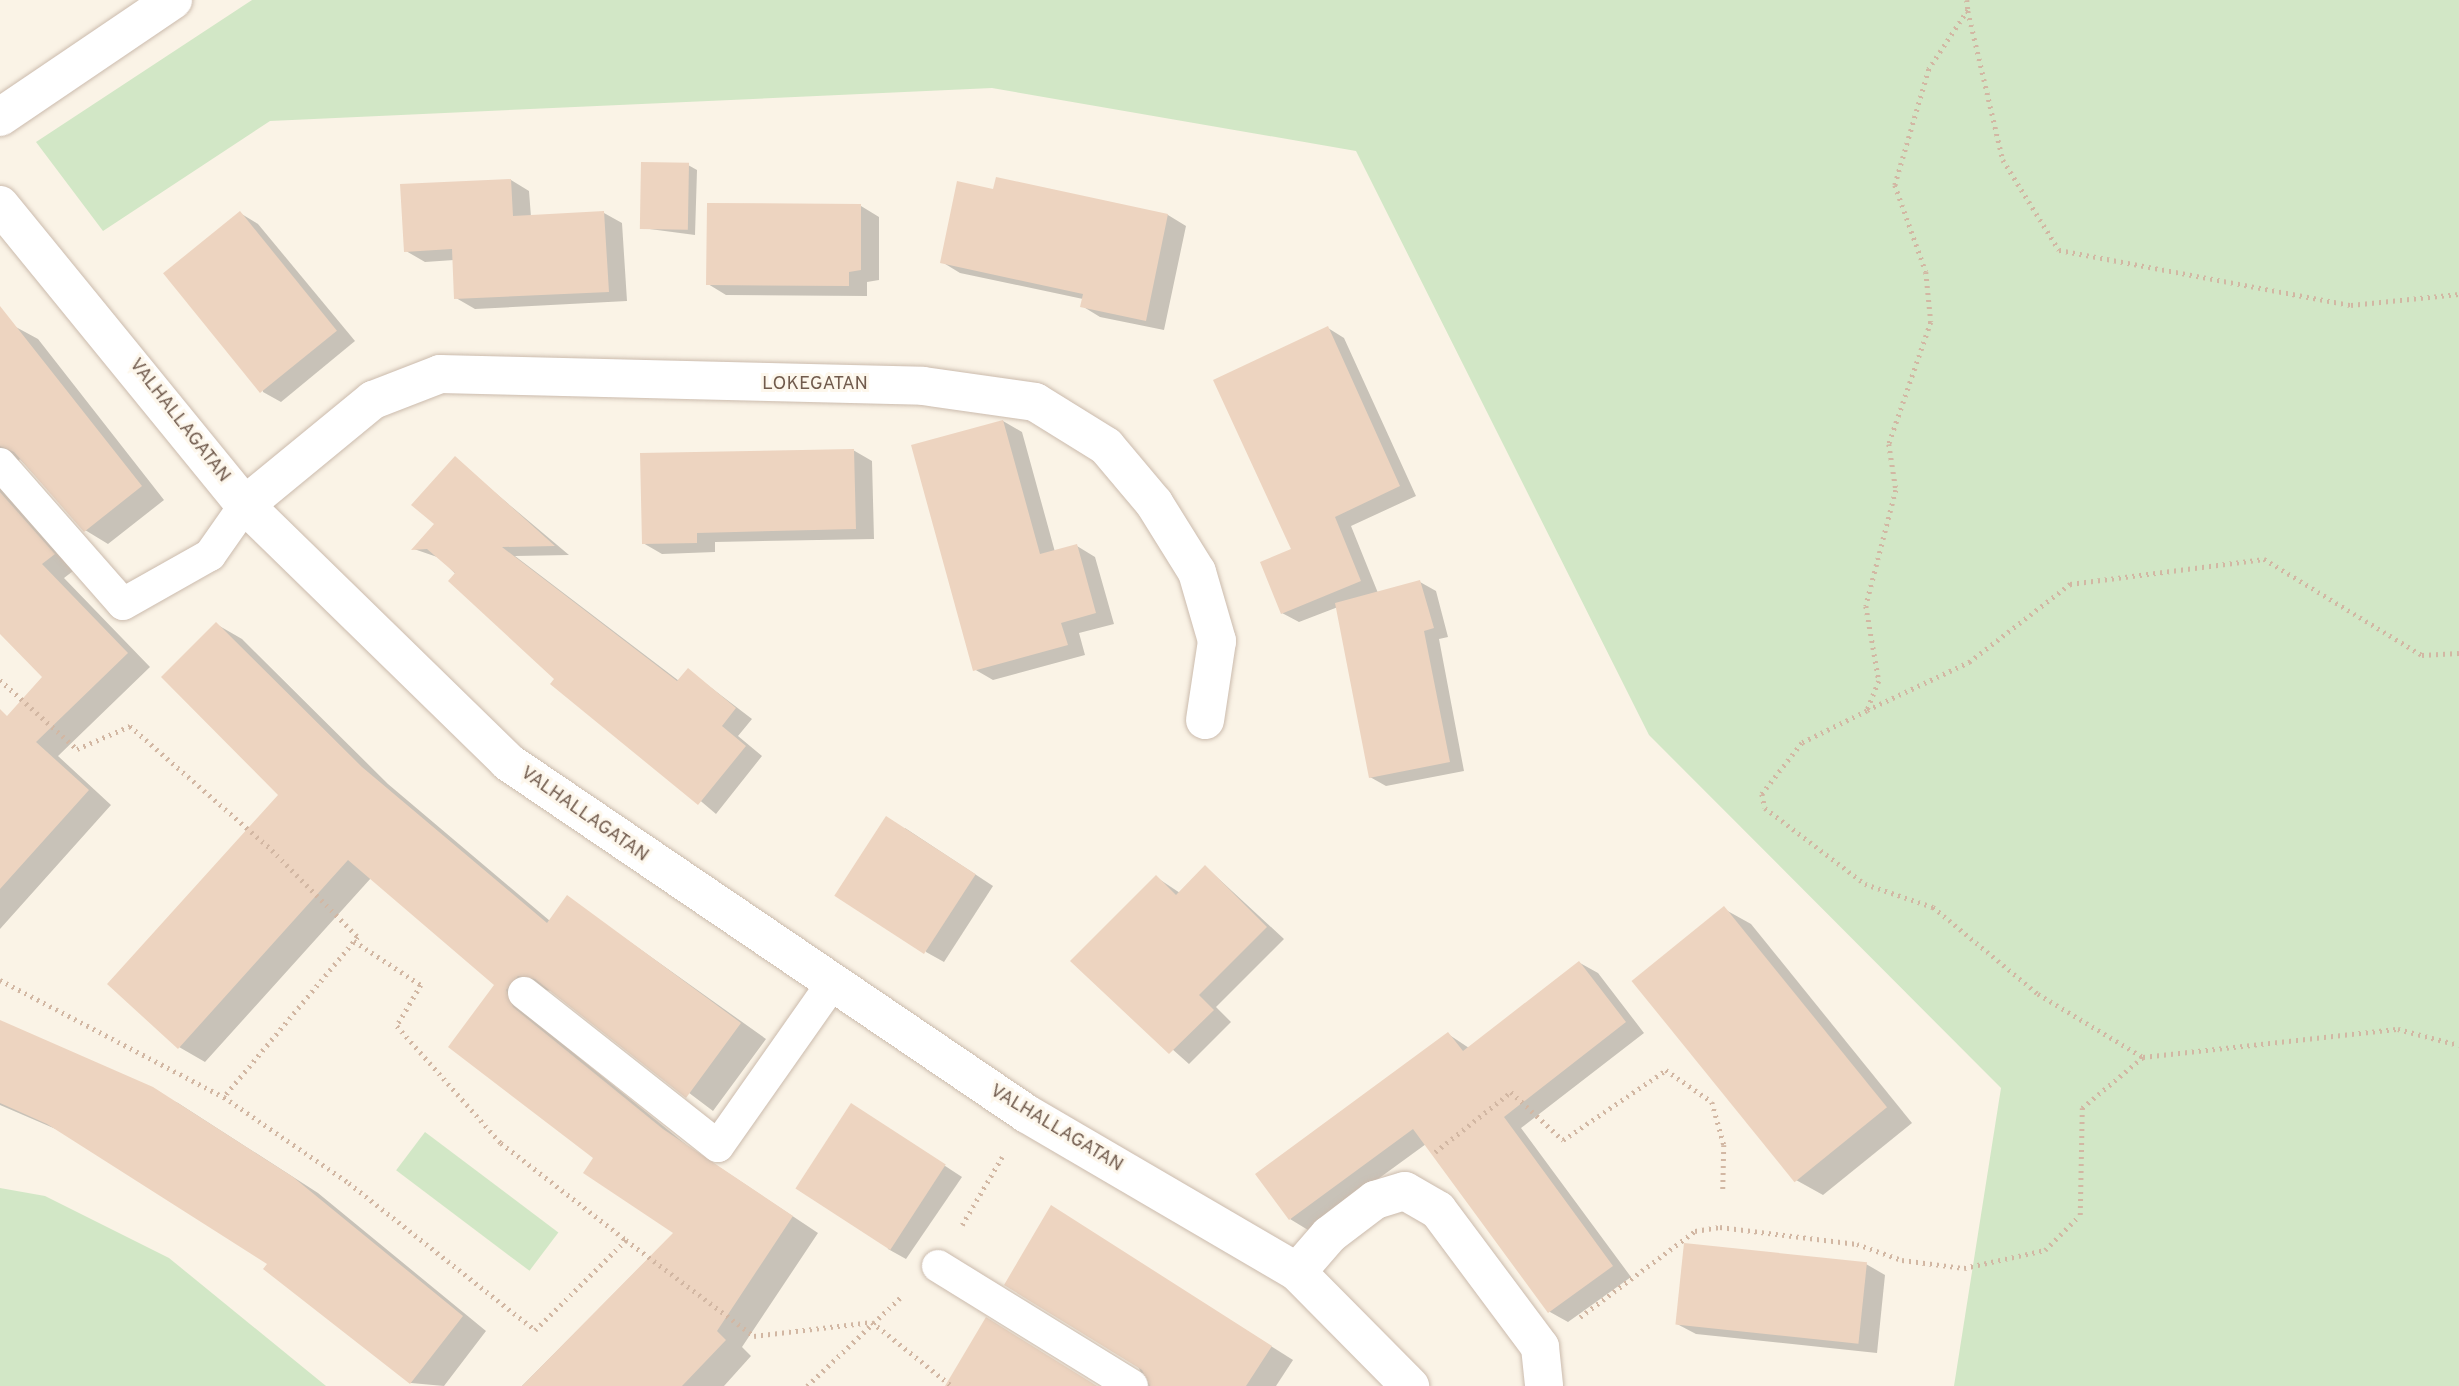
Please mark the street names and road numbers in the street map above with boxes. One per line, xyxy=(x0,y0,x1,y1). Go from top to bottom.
street label: VALHALLAGATAN xyxy=(123,354,235,488)
street label: LOKEGATAN xyxy=(762,374,868,396)
street label: VALHALLAGATAN xyxy=(516,762,652,868)
street label: VALHALLAGATAN xyxy=(985,1080,1127,1178)

